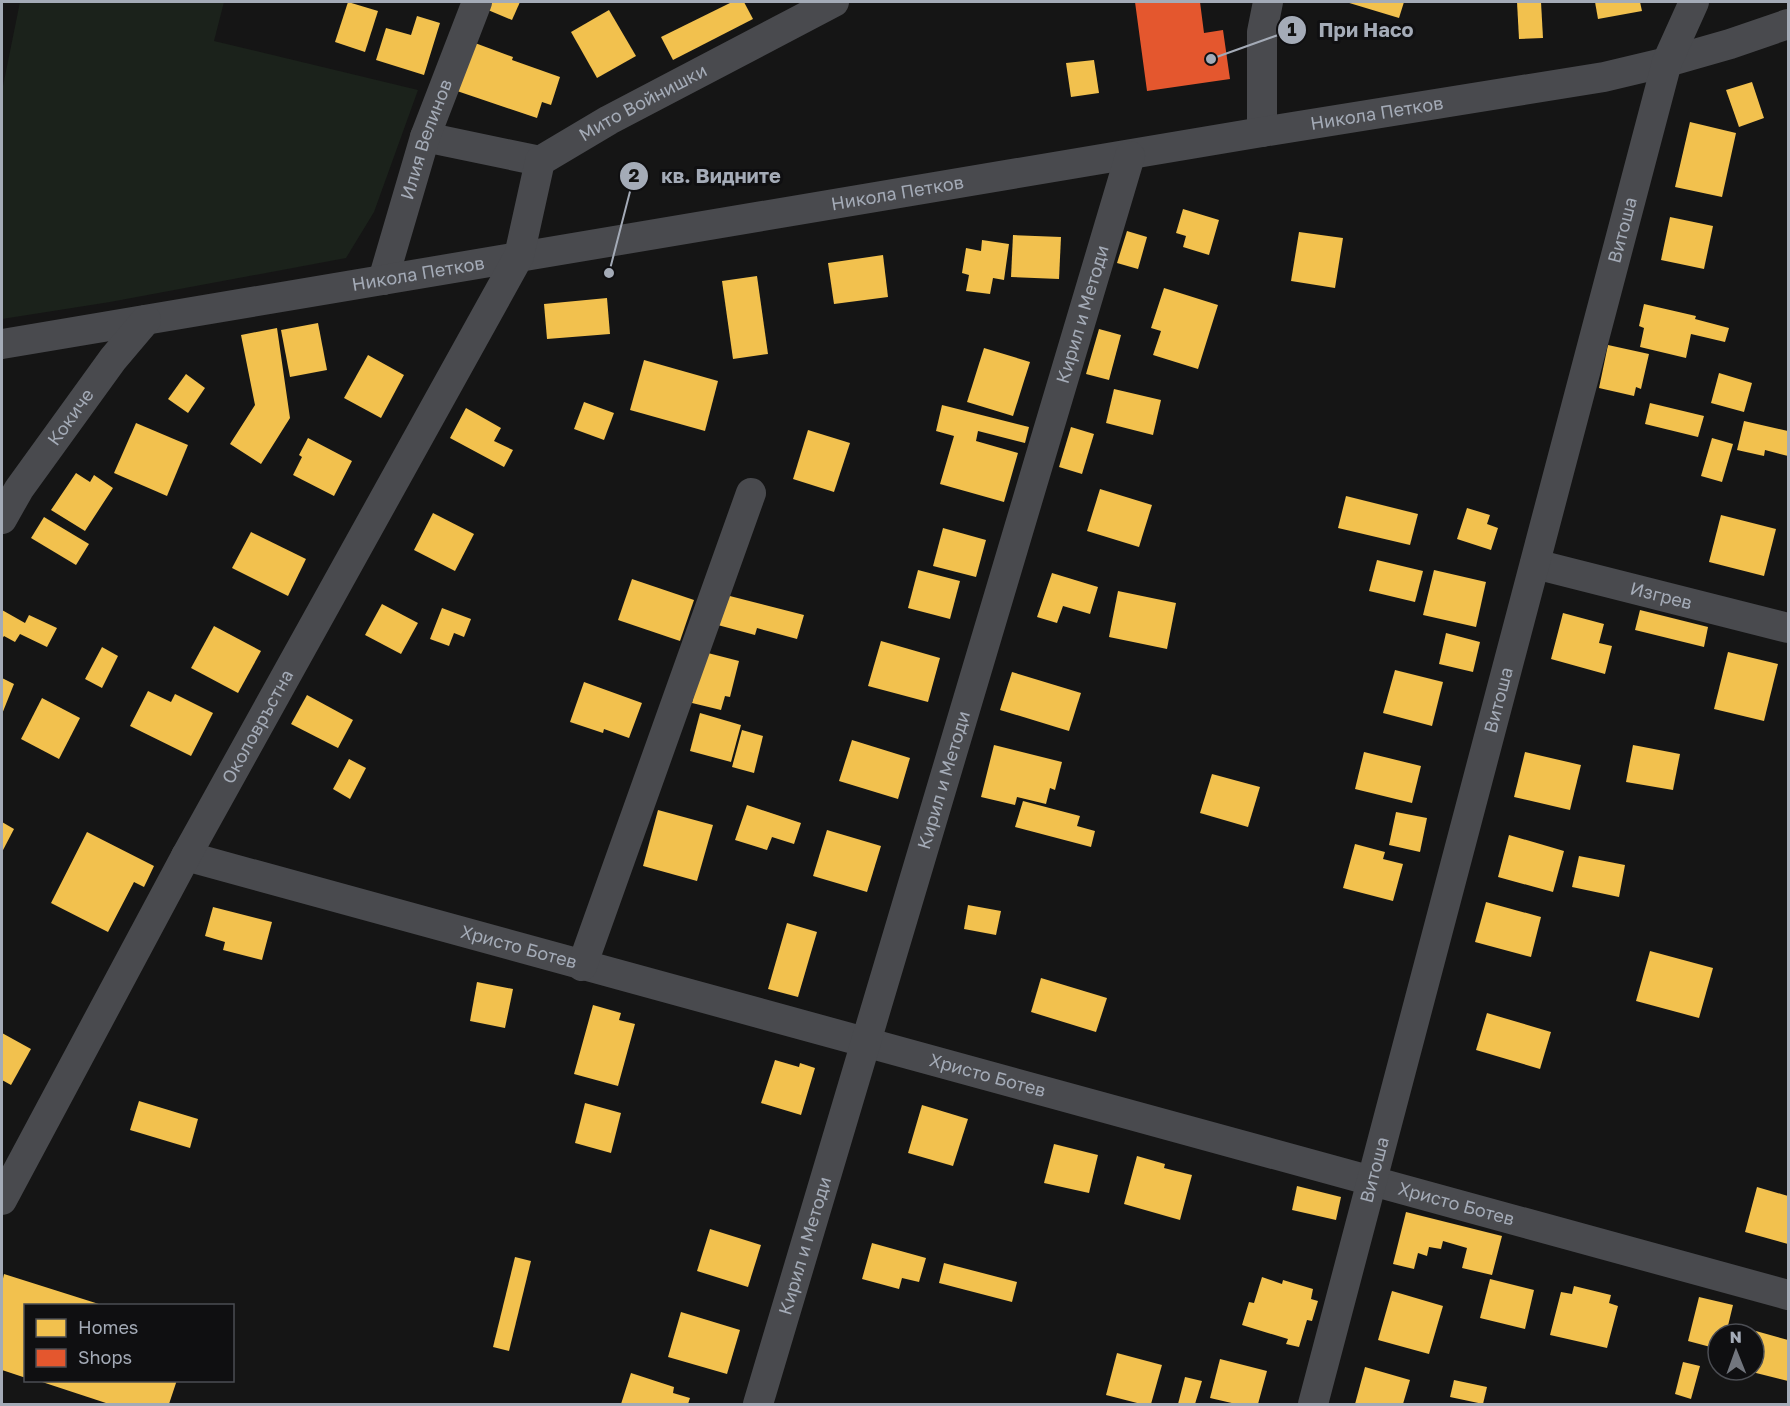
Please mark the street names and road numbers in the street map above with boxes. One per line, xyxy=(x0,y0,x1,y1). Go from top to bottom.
street label: Мито Войнишки xyxy=(575,59,710,145)
street label: Илия Велинов xyxy=(395,76,456,202)
street label: Никола Петков xyxy=(1309,91,1445,134)
street label: Никола Петков xyxy=(829,170,965,214)
street label: Витоша xyxy=(1602,195,1641,265)
street label: Кирил и Методи xyxy=(1051,242,1113,386)
street label: Никола Петков xyxy=(350,251,486,295)
street label: Кокиче xyxy=(42,384,98,449)
street label: Изгрев xyxy=(1628,577,1695,613)
street label: Витоша xyxy=(1479,664,1517,735)
street label: Околовръстна xyxy=(216,665,297,787)
street label: Кирил и Методи xyxy=(912,708,974,852)
street label: Христо Ботев xyxy=(458,920,580,973)
street label: Христо Ботев xyxy=(927,1048,1048,1101)
street label: Витоша xyxy=(1355,1134,1393,1205)
street label: Кирил и Методи xyxy=(773,1174,835,1317)
street label: Христо Ботев xyxy=(1396,1177,1517,1230)

